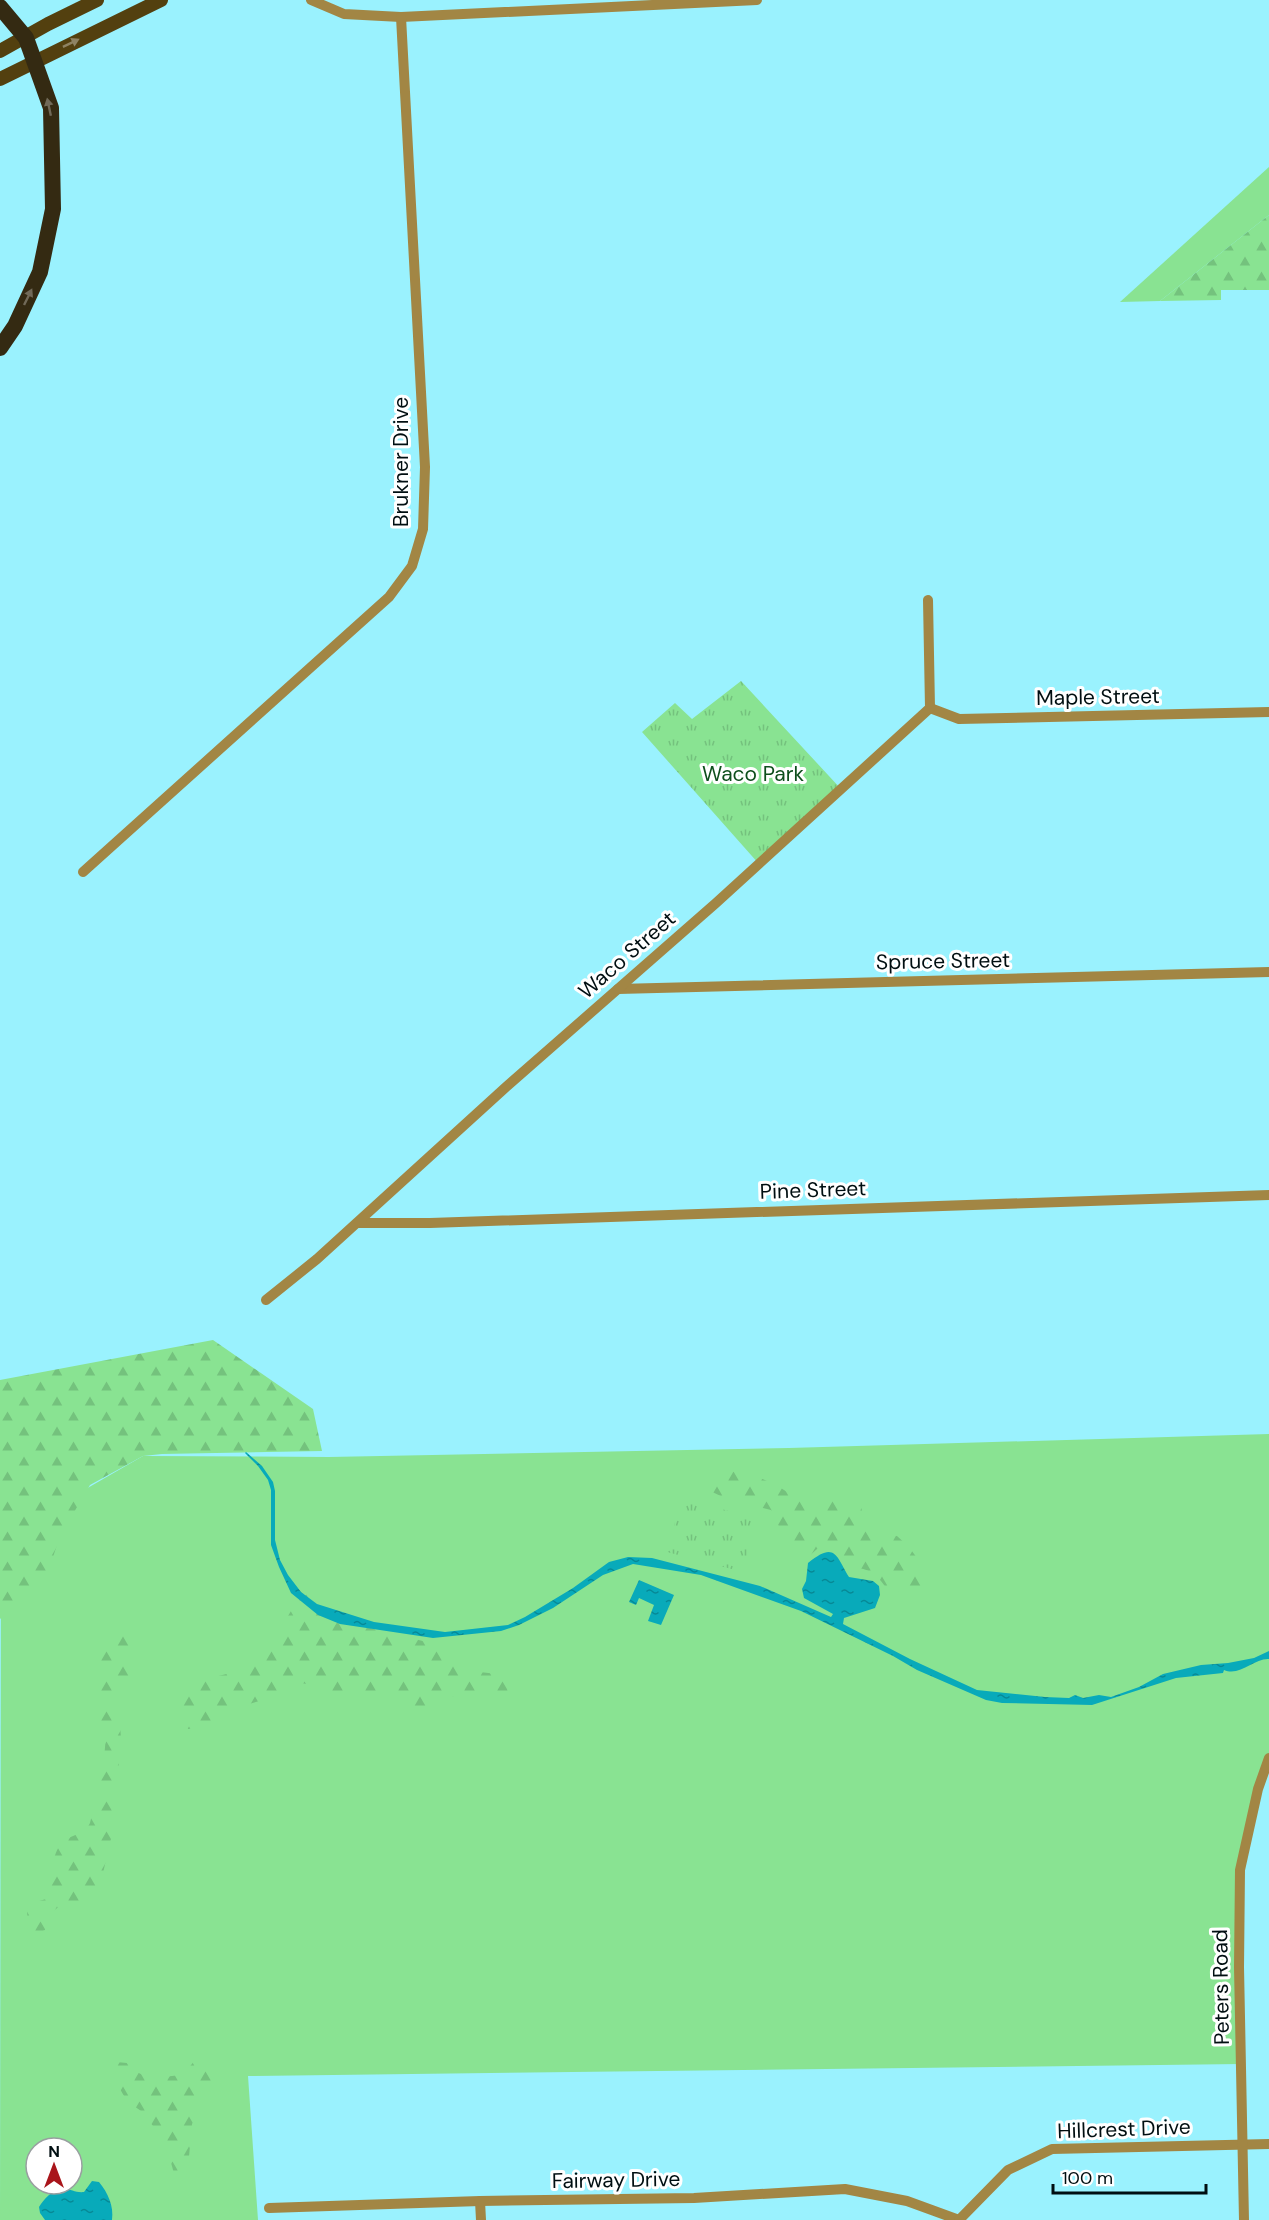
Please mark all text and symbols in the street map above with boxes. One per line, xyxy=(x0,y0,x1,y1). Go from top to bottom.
one-way arrow xyxy=(63,39,80,48)
one-way arrow xyxy=(44,97,53,116)
one-way arrow xyxy=(24,289,33,306)
street label: Brukner Drive xyxy=(387,397,415,527)
street label: Maple Street xyxy=(1036,682,1160,712)
park label: Waco Park xyxy=(702,760,805,788)
street label: Waco Street xyxy=(572,905,682,1005)
street label: Spruce Street xyxy=(876,946,1010,976)
street label: Pine Street xyxy=(759,1174,867,1206)
street label: Peters Road xyxy=(1206,1929,1236,2045)
street label: Hillcrest Drive xyxy=(1057,2113,1191,2145)
north arrow xyxy=(24,2136,84,2196)
text: N xyxy=(48,2141,60,2162)
scale bar xyxy=(1053,2157,1206,2195)
street label: Fairway Drive xyxy=(552,2165,681,2195)
text: 100 m xyxy=(1062,2166,1113,2190)

